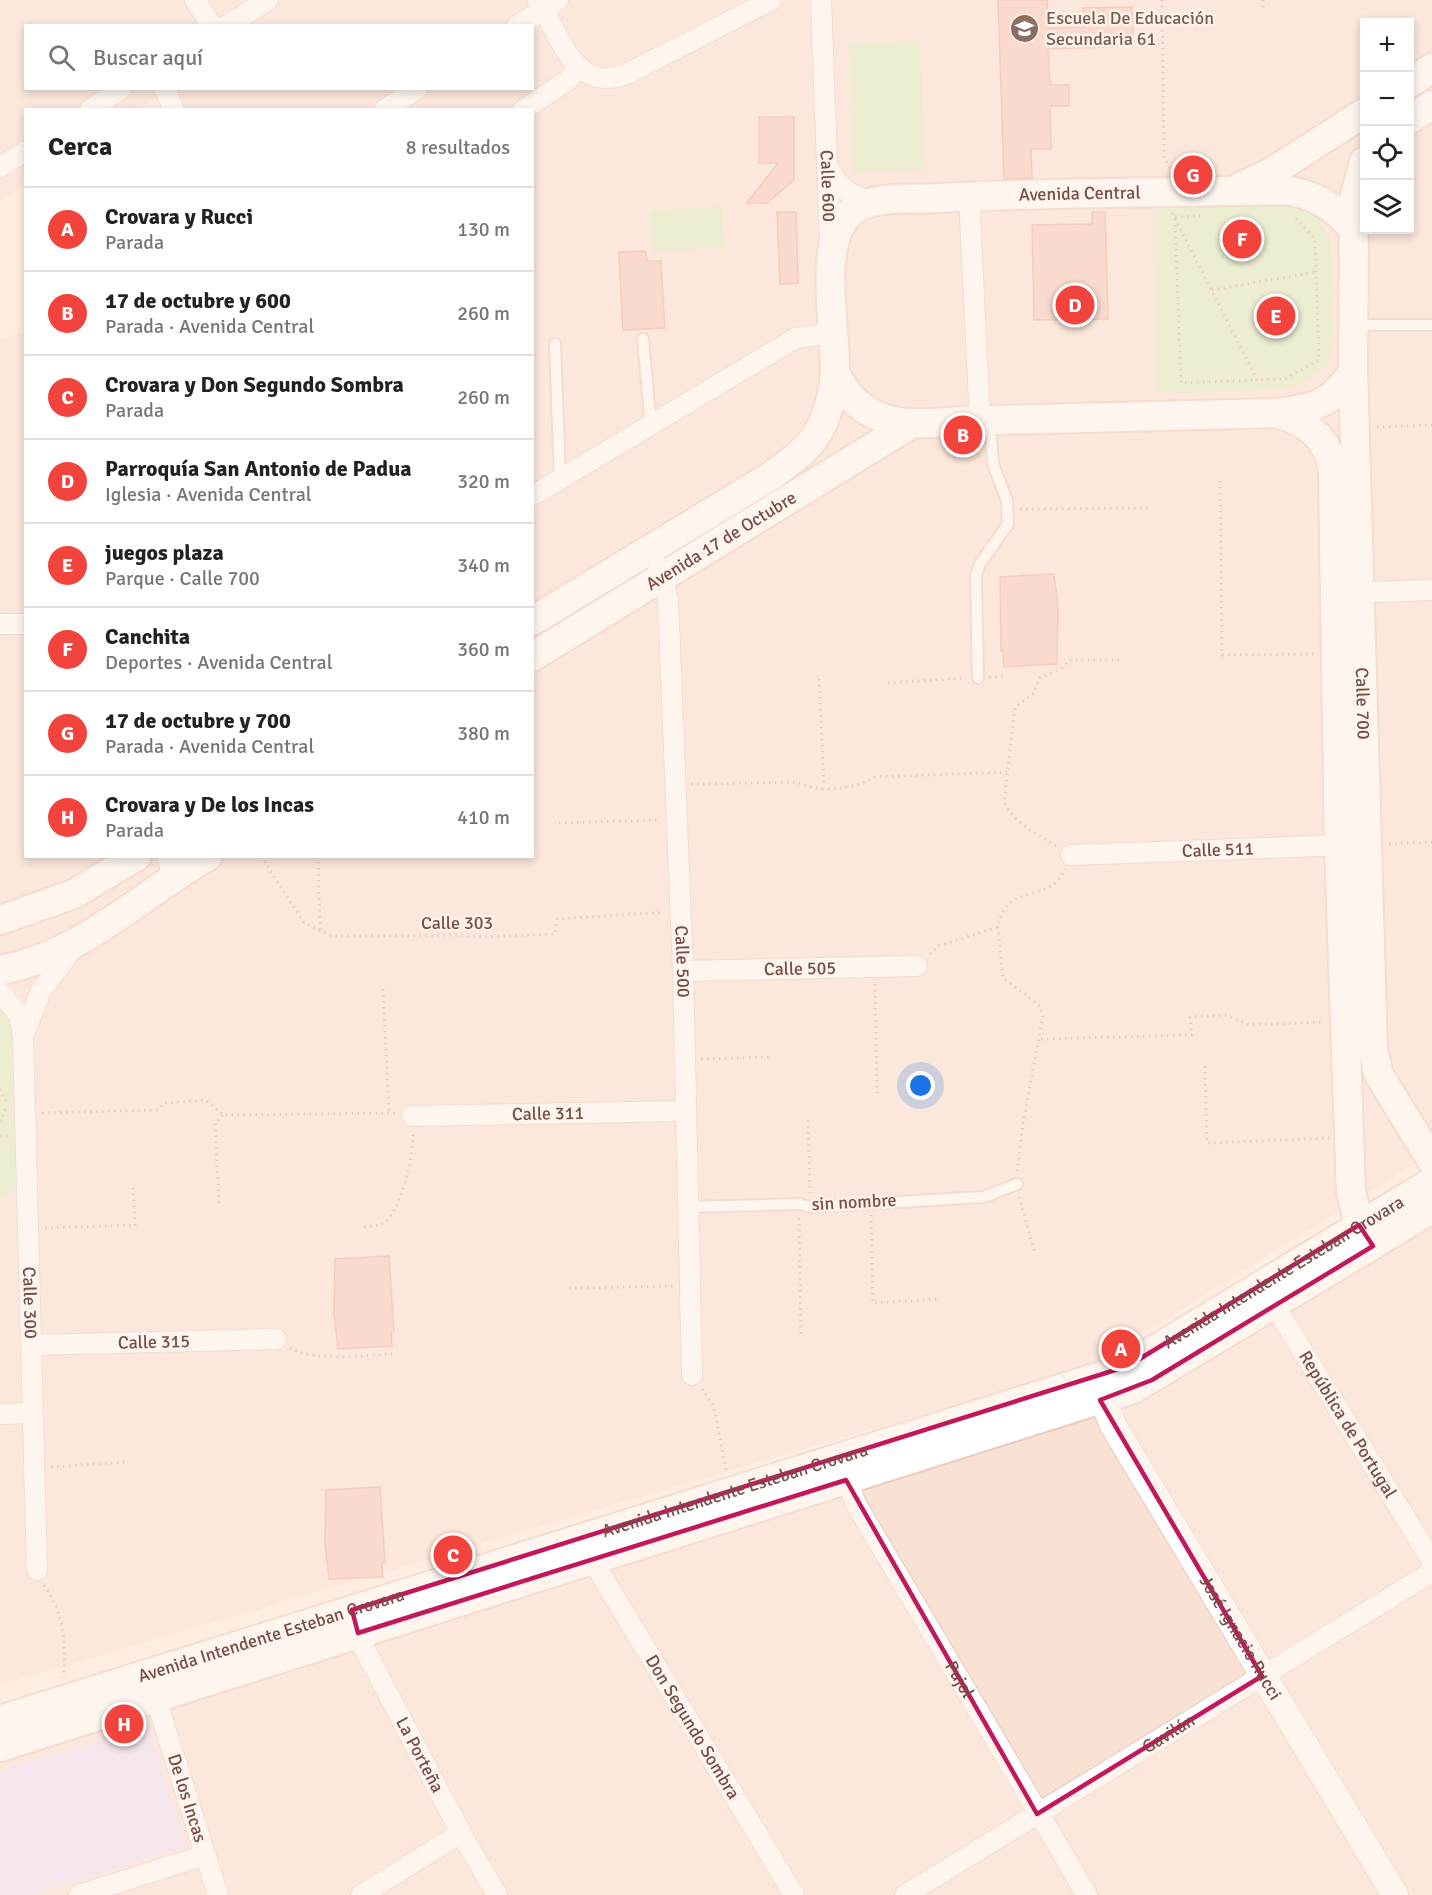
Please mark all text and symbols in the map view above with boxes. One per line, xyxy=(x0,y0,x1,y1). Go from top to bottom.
place label: Escuela De Educación Secundaria 61 xyxy=(1046,7,1214,50)
school or university icon: Escuela De Educación Secundaria 61 xyxy=(1009,12,1041,44)
map controls xyxy=(1360,18,1414,234)
button: + xyxy=(1360,18,1414,72)
search box xyxy=(24,24,534,90)
icon: search xyxy=(45,41,78,74)
text: Buscar aquí xyxy=(93,44,203,71)
button: − xyxy=(1360,72,1414,126)
button: locate xyxy=(1360,126,1414,180)
text: Cerca xyxy=(48,131,112,163)
text: 8 resultados xyxy=(406,135,510,160)
street label: Calle 600 xyxy=(816,149,840,222)
pin: G xyxy=(1174,152,1212,198)
button: layers xyxy=(1360,180,1414,234)
street label: Avenida Central xyxy=(1018,181,1141,206)
text: Crovara y Rucci xyxy=(105,203,253,230)
pin: F xyxy=(1222,216,1262,262)
text: A xyxy=(61,217,74,242)
text: 130 m xyxy=(457,217,510,242)
text: Parada xyxy=(105,230,164,255)
pin: D xyxy=(1056,282,1094,328)
text: 17 de octubre y 600 xyxy=(105,287,291,314)
pin: E xyxy=(1256,294,1296,338)
text: B xyxy=(61,301,74,326)
text: 260 m xyxy=(457,301,510,326)
text: Parada · Avenida Central xyxy=(105,314,314,339)
text: Crovara y Don Segundo Sombra xyxy=(105,371,404,398)
text: C xyxy=(61,385,74,410)
text: 260 m xyxy=(457,385,510,410)
text: Parada xyxy=(105,398,164,423)
pin: B xyxy=(944,412,982,458)
text: Parroquía San Antonio de Padua xyxy=(105,455,412,482)
text: D xyxy=(61,469,74,494)
text: 320 m xyxy=(457,469,510,494)
text: Iglesia · Avenida Central xyxy=(105,482,312,507)
street label: Avenida 17 de Octubre xyxy=(642,486,800,595)
text: juegos plaza xyxy=(105,539,224,566)
text: E xyxy=(62,553,73,578)
text: 340 m xyxy=(457,553,510,578)
text: Parque · Calle 700 xyxy=(105,566,260,591)
text: Canchita xyxy=(105,623,190,650)
text: F xyxy=(62,637,73,662)
text: 360 m xyxy=(457,637,510,662)
text: Deportes · Avenida Central xyxy=(105,650,333,675)
street label: Calle 700 xyxy=(1351,667,1375,740)
text: 17 de octubre y 700 xyxy=(105,707,291,734)
text: G xyxy=(61,721,74,746)
text: 380 m xyxy=(457,721,510,746)
text: Parada · Avenida Central xyxy=(105,734,314,759)
text: Crovara y De los Incas xyxy=(105,791,314,818)
text: H xyxy=(61,805,74,830)
text: 410 m xyxy=(457,805,510,830)
text: Parada xyxy=(105,818,164,843)
street label: Calle 511 xyxy=(1181,837,1254,862)
street label: Calle 303 xyxy=(421,912,493,934)
street label: Calle 500 xyxy=(670,925,695,998)
street label: Calle 505 xyxy=(764,957,836,980)
your location xyxy=(906,1071,935,1100)
street label: Calle 311 xyxy=(512,1102,584,1125)
street label: sin nombre xyxy=(811,1189,897,1215)
street label: Avenida Intendente Esteban Crovara xyxy=(1159,1191,1408,1353)
street label: Calle 300 xyxy=(18,1266,42,1339)
pin: A xyxy=(1102,1326,1140,1372)
street label: Calle 315 xyxy=(118,1330,190,1354)
street label: República de Portugal xyxy=(1294,1347,1401,1502)
street label: Avenida Intendente Esteban Crovara xyxy=(599,1438,871,1542)
pin: C xyxy=(434,1532,472,1578)
street label: José Ignacio Rucci xyxy=(1195,1572,1286,1704)
street label: Avenida Intendente Esteban Crovara xyxy=(135,1583,407,1687)
street label: Don Segundo Sombra xyxy=(641,1651,745,1803)
street label: Pujol xyxy=(940,1657,979,1702)
pin: H xyxy=(104,1702,144,1746)
street label: Gavilán xyxy=(1138,1709,1199,1758)
street label: La Porteña xyxy=(391,1713,449,1796)
street label: De los Incas xyxy=(163,1751,212,1845)

